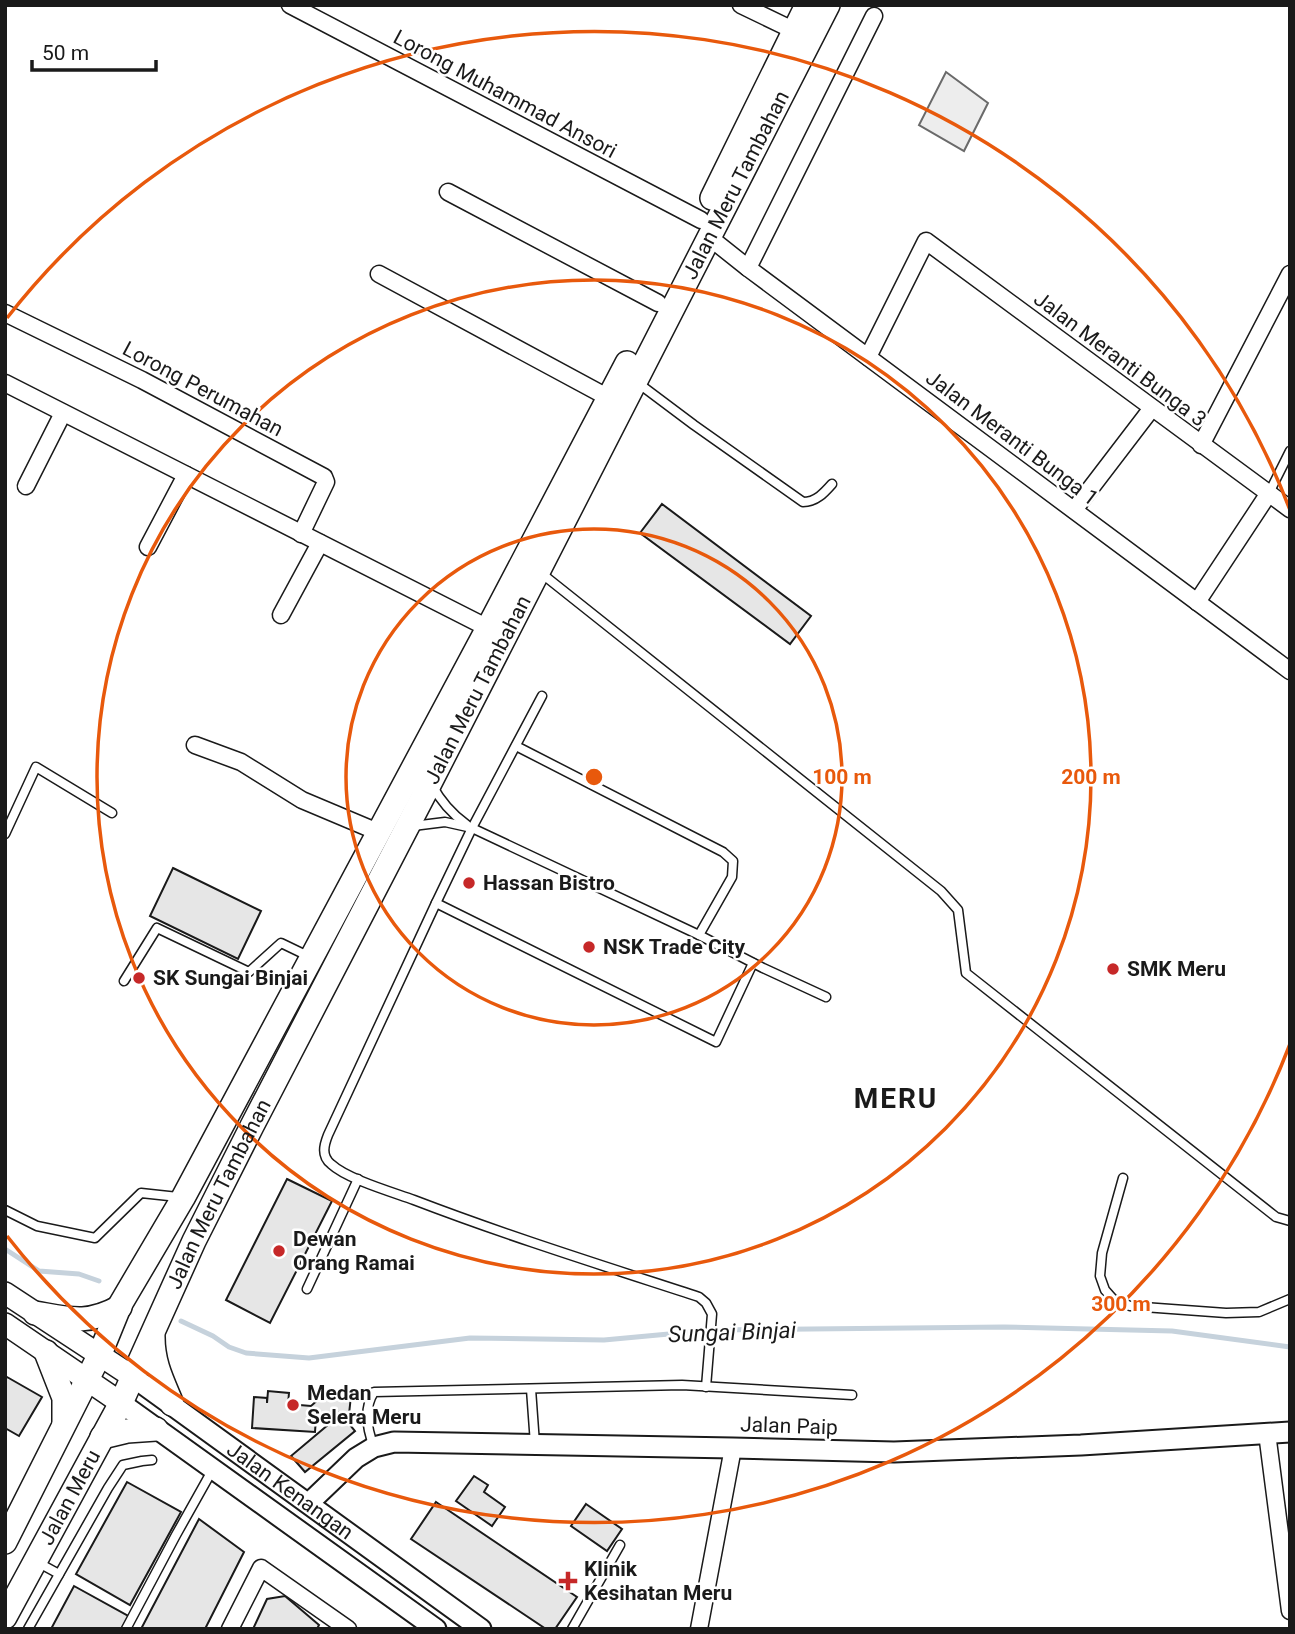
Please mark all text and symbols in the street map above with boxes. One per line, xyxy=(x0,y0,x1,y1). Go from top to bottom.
street label: Lorong Muhammad Ansori xyxy=(389,25,621,163)
scale bar xyxy=(32,28,156,72)
text: 50 m xyxy=(42,41,89,65)
street label: Jalan Meru Tambahan xyxy=(678,87,794,283)
street label: Jalan Meranti Bunga 3 xyxy=(1029,286,1211,432)
street label: Lorong Perumahan xyxy=(119,337,287,441)
street label: Jalan Meranti Bunga 1 xyxy=(921,365,1103,511)
street label: Jalan Meru Tambahan xyxy=(420,592,536,788)
centre of rings xyxy=(582,765,606,789)
text: 100 m xyxy=(812,765,872,789)
text: 200 m xyxy=(1061,765,1121,789)
place label: Hassan Bistro xyxy=(483,871,615,895)
marker: Hassan Bistro xyxy=(461,875,477,891)
place label: NSK Trade City xyxy=(603,935,745,959)
marker: NSK Trade City xyxy=(581,939,597,955)
place label: SMK Meru xyxy=(1127,957,1226,981)
marker: SMK Meru xyxy=(1105,961,1121,977)
place label: SK Sungai Binjai xyxy=(153,966,308,990)
marker: SK Sungai Binjai xyxy=(131,970,147,986)
district label: MERU xyxy=(854,1082,938,1115)
street label: Jalan Meru Tambahan xyxy=(162,1095,276,1293)
place label: Dewan Orang Ramai xyxy=(293,1227,415,1275)
marker: Dewan Orang Ramai xyxy=(271,1243,287,1259)
text: 300 m xyxy=(1091,1292,1151,1316)
water label: Sungai Binjai xyxy=(667,1317,797,1348)
place label: Medan Selera Meru xyxy=(307,1381,421,1429)
marker: Medan Selera Meru xyxy=(285,1397,301,1413)
street label: Jalan Paip xyxy=(740,1412,838,1440)
street label: Jalan Kenangan xyxy=(222,1437,358,1544)
street label: Jalan Meru xyxy=(34,1446,105,1549)
place label: Klinik Kesihatan Meru xyxy=(584,1557,732,1605)
marker: Klinik Kesihatan Meru xyxy=(558,1571,578,1591)

